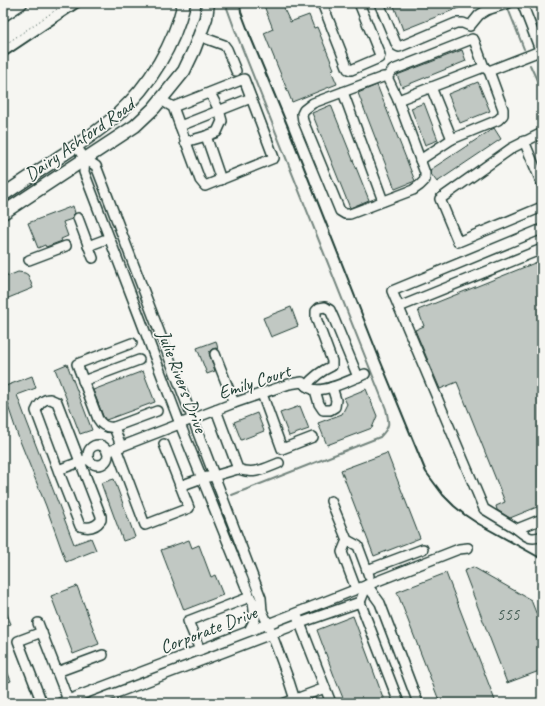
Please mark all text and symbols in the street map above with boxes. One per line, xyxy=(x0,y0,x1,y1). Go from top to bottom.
street label: Dairy Ashford Road xyxy=(20,91,142,187)
street label: Julie Rivers Drive xyxy=(151,326,213,438)
street label: Emily Court xyxy=(215,359,295,405)
street label: Corporate Drive xyxy=(156,600,262,659)
house number: 555 xyxy=(497,604,521,625)

